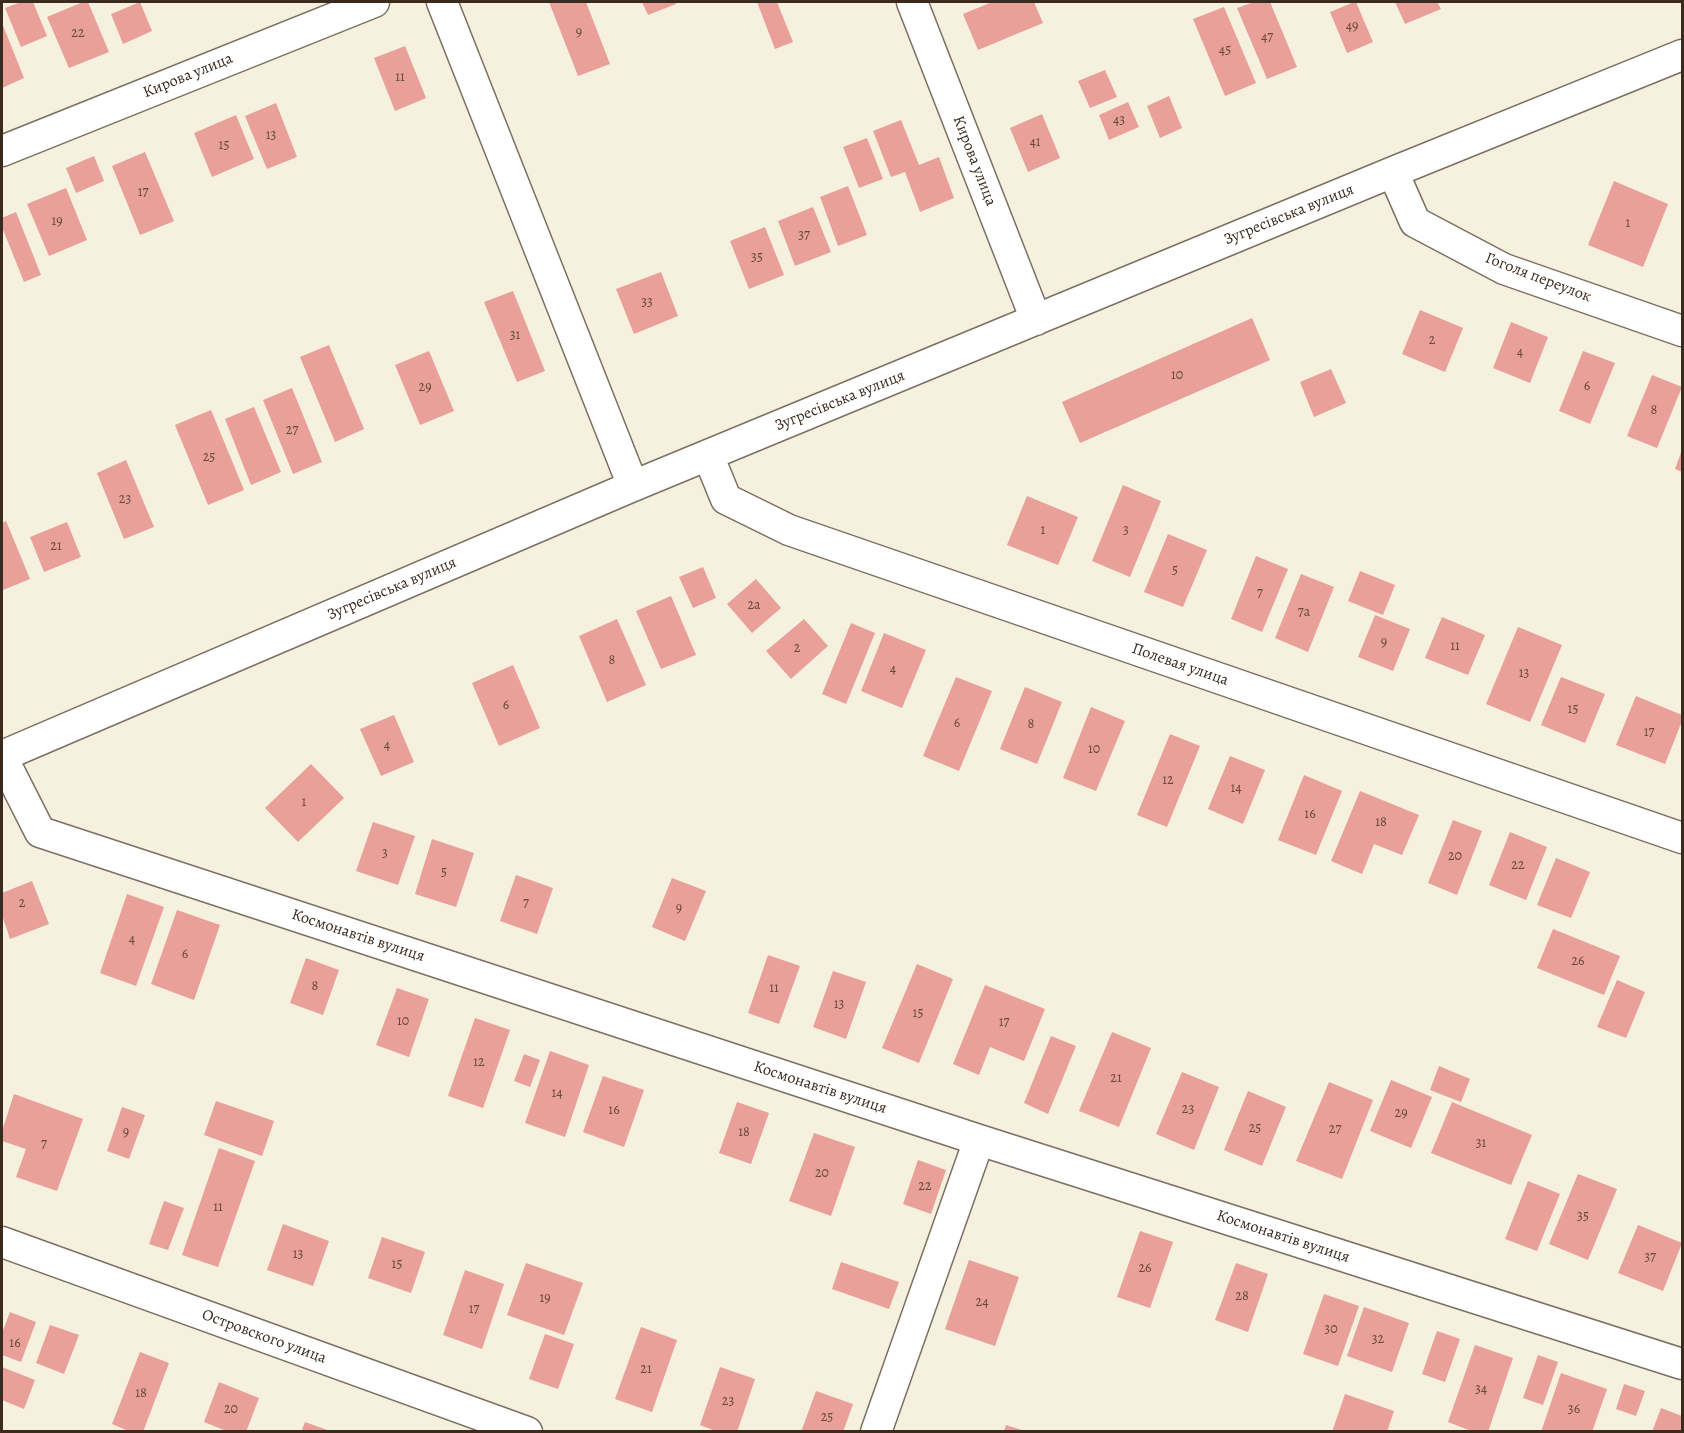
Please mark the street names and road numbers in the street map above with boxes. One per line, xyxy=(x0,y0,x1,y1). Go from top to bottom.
street label: Кирова улица xyxy=(140,49,236,103)
street label: Кирова улица xyxy=(948,113,1000,209)
street label: Зугресівська вулиця xyxy=(1221,180,1357,250)
street label: Гоголя переулок xyxy=(1482,249,1594,307)
street label: Зугресівська вулиця xyxy=(772,366,908,436)
street label: Зугресівська вулиця xyxy=(325,553,459,625)
street label: Полевая улица xyxy=(1129,639,1231,691)
street label: Космонавтів вулиця xyxy=(289,905,427,967)
street label: Космонавтів вулиця xyxy=(751,1057,889,1119)
street label: Космонавтів вулиця xyxy=(1214,1206,1352,1268)
street label: Островского улица xyxy=(199,1306,329,1368)

